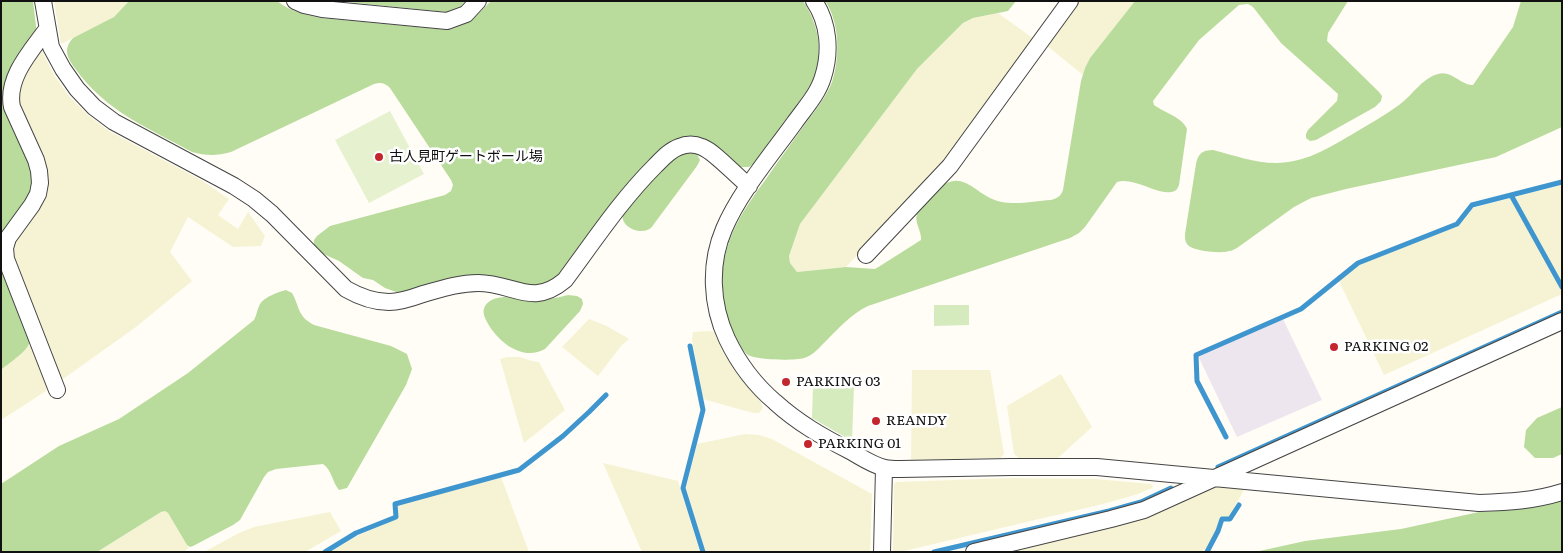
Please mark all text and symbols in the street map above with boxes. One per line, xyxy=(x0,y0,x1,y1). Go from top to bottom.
place label: 古人見町ゲートボール場 xyxy=(389,149,543,165)
marker: 古人見町ゲートボール場 xyxy=(373,151,385,163)
place label: PARKING 02 xyxy=(1344,339,1428,355)
marker: PARKING 02 xyxy=(1328,341,1340,353)
place label: PARKING 03 xyxy=(796,374,881,390)
marker: PARKING 03 xyxy=(780,376,792,388)
place label: REANDY xyxy=(886,413,947,429)
marker: REANDY xyxy=(870,415,882,427)
place label: PARKING 01 xyxy=(818,436,901,452)
marker: PARKING 01 xyxy=(802,438,814,450)

